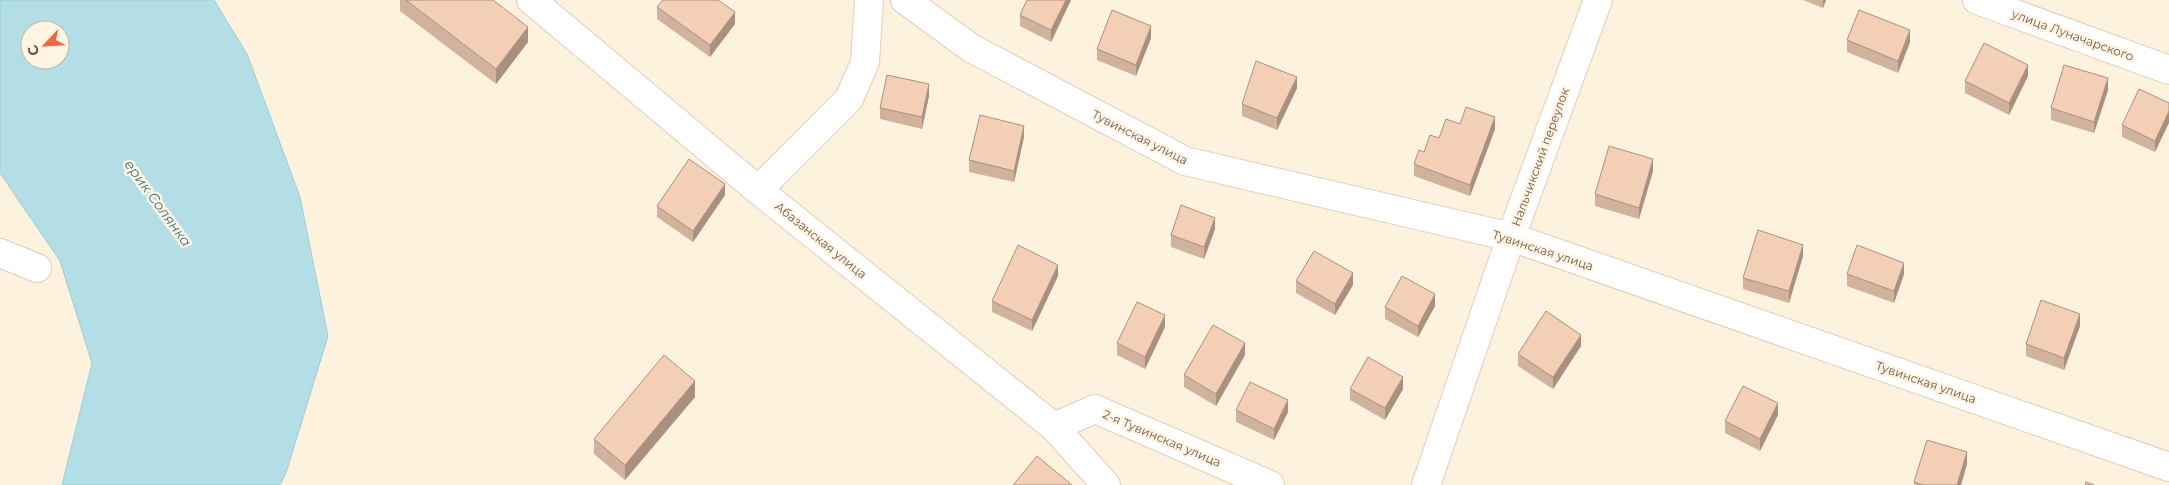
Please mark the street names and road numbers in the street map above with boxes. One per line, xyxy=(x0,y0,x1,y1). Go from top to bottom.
street label: улица Луначарского xyxy=(2009,6,2136,64)
street label: Нальчикский переулок xyxy=(1508,86,1572,228)
street label: Тувинская улица xyxy=(1090,106,1190,168)
street label: Абазанская улица xyxy=(772,198,870,282)
street label: Тувинская улица xyxy=(1491,227,1595,273)
street label: Тувинская улица xyxy=(1874,358,1978,406)
street label: 2-я Тувинская улица xyxy=(1101,406,1223,470)

